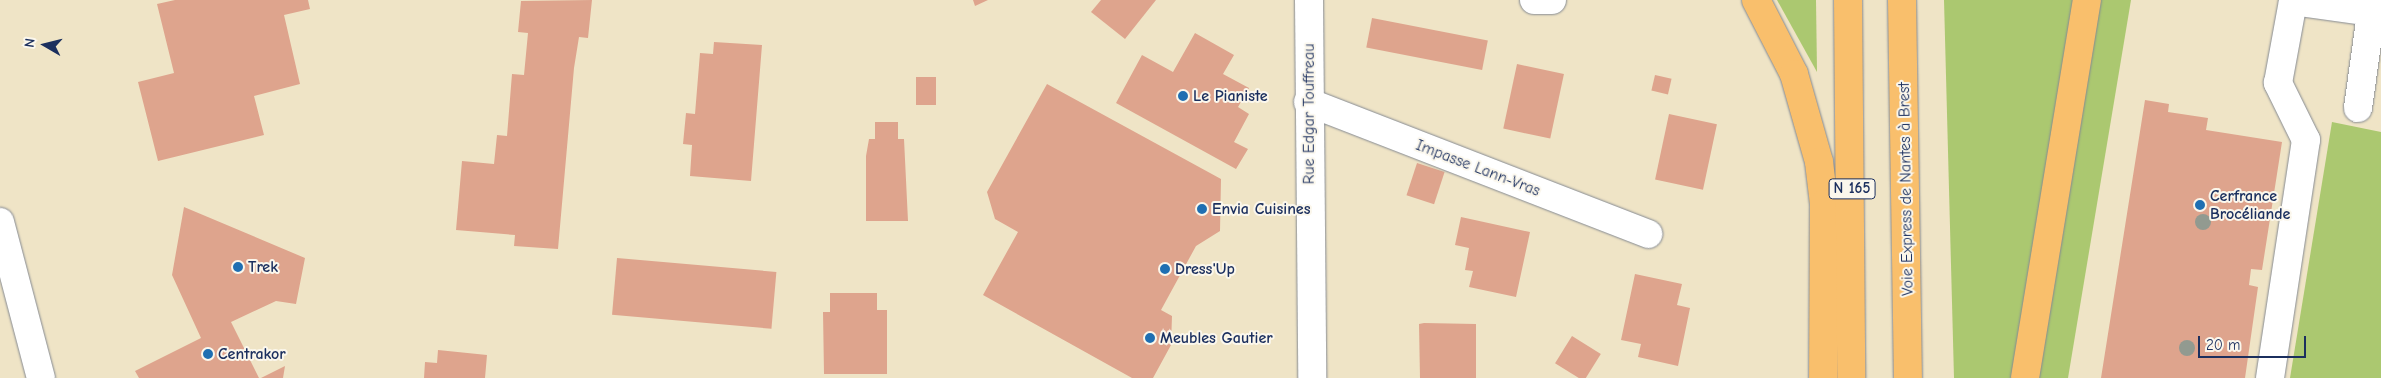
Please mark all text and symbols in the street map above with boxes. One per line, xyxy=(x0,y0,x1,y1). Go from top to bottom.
north arrow xyxy=(20,20,70,70)
text: N xyxy=(21,37,39,49)
street label: Rue Edgar Touffreau xyxy=(1299,44,1319,184)
street label: Voie Express de Nantes à Brest xyxy=(1895,82,1917,296)
place label: Le Pianiste xyxy=(1193,86,1268,106)
marker: Le Pianiste xyxy=(1177,90,1189,102)
street label: Impasse Lann-Vras xyxy=(1413,135,1543,201)
road number: N 165 xyxy=(1828,176,1876,202)
place label: Cerfrance Brocéliande xyxy=(2210,186,2290,224)
place label: Envia Cuisines xyxy=(1212,199,1311,219)
marker: Cerfrance Brocéliande xyxy=(2194,199,2206,211)
marker: Envia Cuisines xyxy=(1196,203,1208,215)
place label: Trek xyxy=(248,257,278,277)
place label: Dress'Up xyxy=(1175,259,1235,279)
marker: Trek xyxy=(232,261,244,273)
marker: Dress'Up xyxy=(1159,263,1171,275)
scale bar xyxy=(2201,326,2308,358)
place label: Meubles Gautier xyxy=(1160,328,1273,348)
marker: Meubles Gautier xyxy=(1144,332,1156,344)
text: 20 m xyxy=(2206,336,2240,354)
place label: Centrakor xyxy=(218,344,286,364)
marker: Centrakor xyxy=(202,348,214,360)

